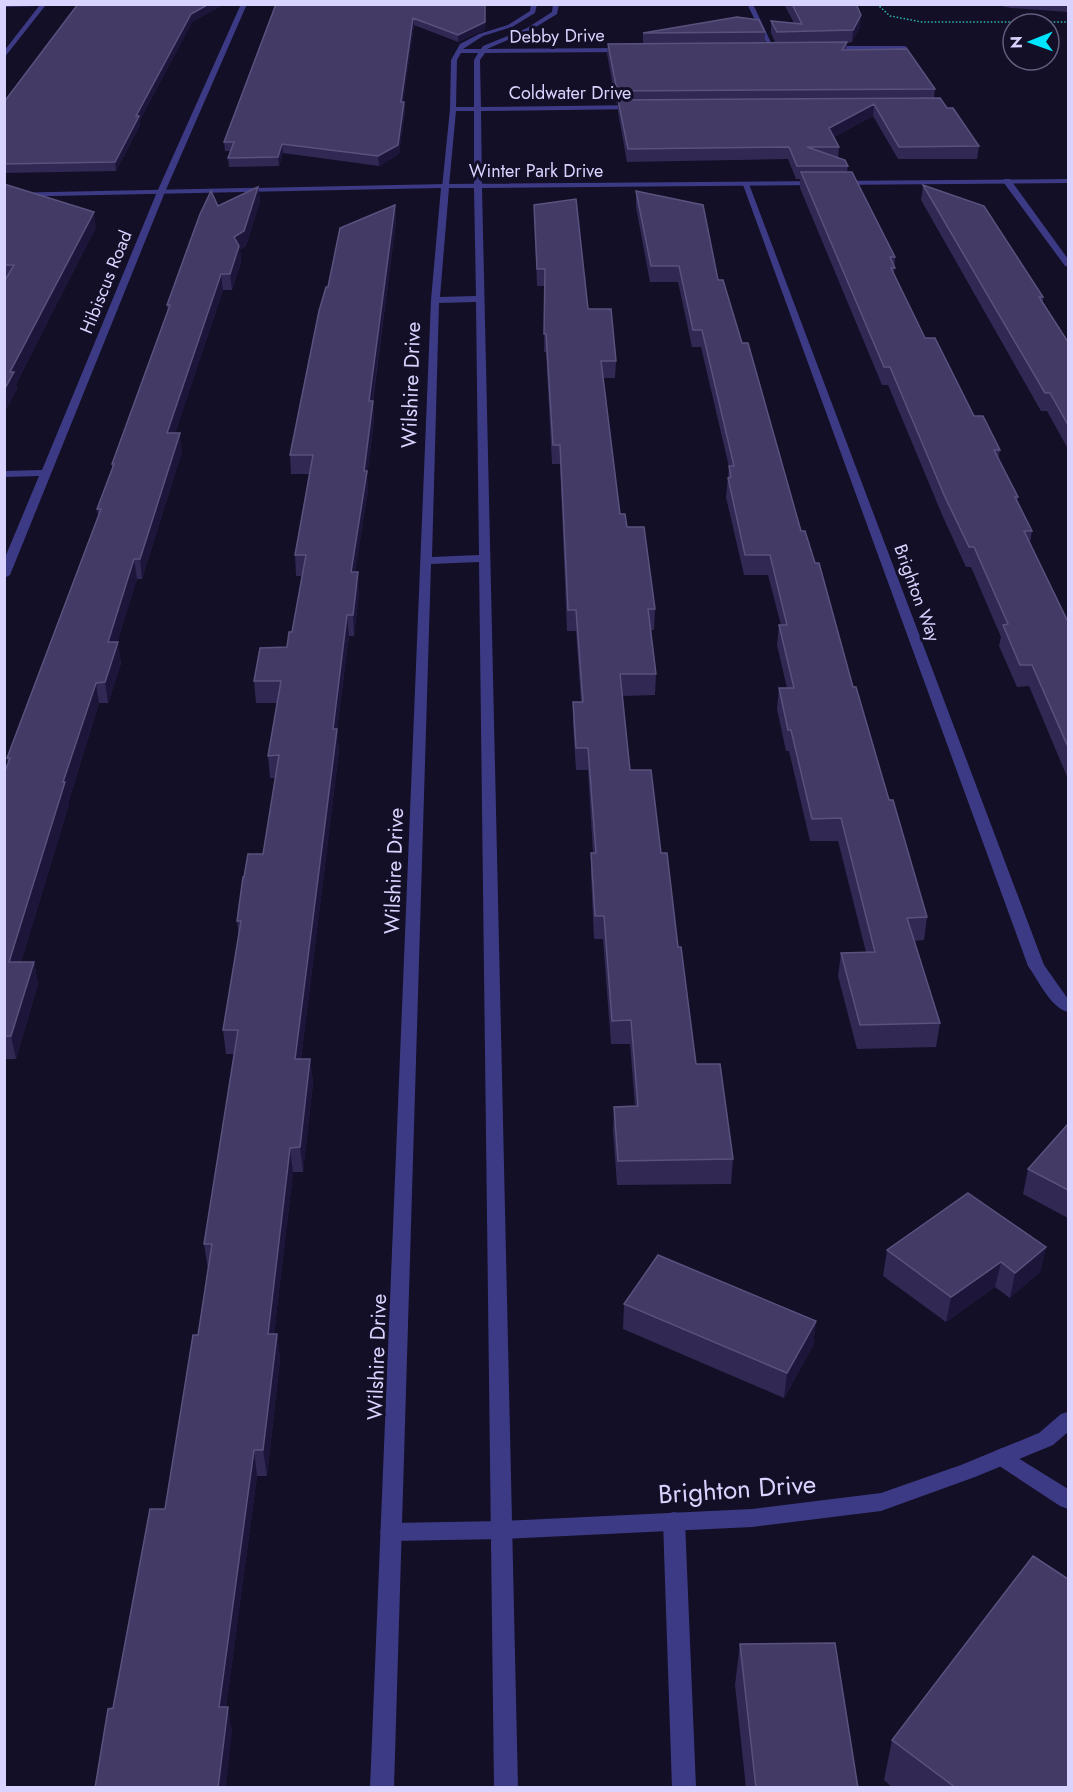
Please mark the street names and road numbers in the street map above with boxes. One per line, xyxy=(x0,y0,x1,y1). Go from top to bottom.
street label: Debby Drive xyxy=(509,22,605,50)
street label: Coldwater Drive xyxy=(509,80,631,106)
street label: Winter Park Drive xyxy=(469,158,603,184)
street label: Hibiscus Road xyxy=(73,226,139,338)
street label: Wilshire Drive xyxy=(394,321,428,449)
street label: Brighton Way xyxy=(887,541,947,645)
street label: Wilshire Drive xyxy=(377,807,411,935)
street label: Wilshire Drive xyxy=(360,1293,394,1421)
street label: Brighton Drive xyxy=(657,1465,817,1513)

